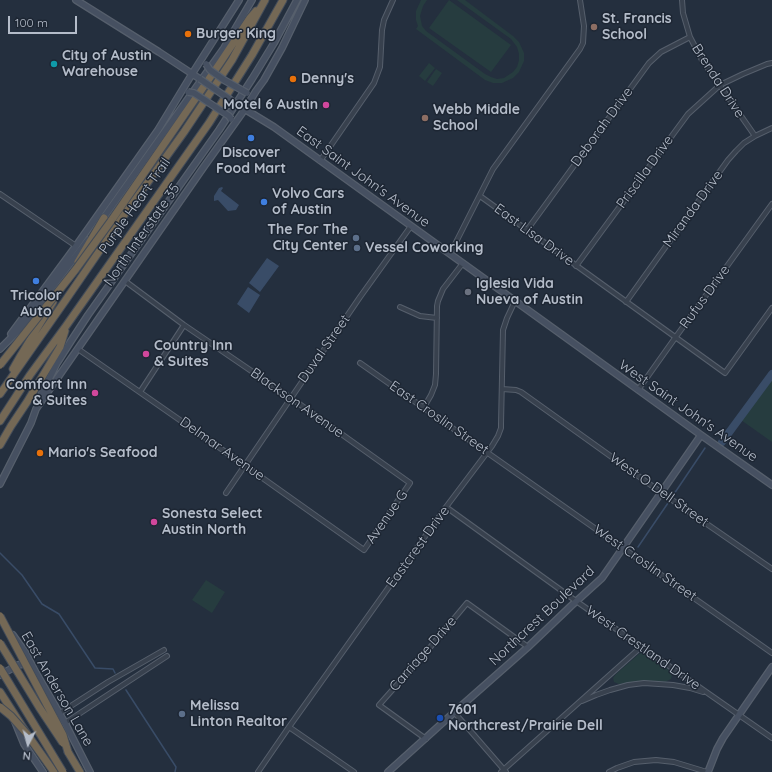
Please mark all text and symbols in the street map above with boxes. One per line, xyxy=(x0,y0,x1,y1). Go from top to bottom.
scale bar xyxy=(10,8,79,34)
place label: St. Francis School xyxy=(602,11,672,44)
text: 100 m xyxy=(15,15,48,30)
marker: St. Francis School xyxy=(589,22,599,32)
place label: Burger King xyxy=(196,26,276,42)
marker: Burger King xyxy=(183,29,193,39)
street label: Brenda Drive xyxy=(688,41,748,121)
place label: City of Austin Warehouse xyxy=(62,48,152,80)
marker: City of Austin Warehouse xyxy=(49,59,59,69)
place label: Denny's xyxy=(301,71,354,87)
marker: Denny's xyxy=(288,74,298,84)
street label: Deborah Drive xyxy=(568,84,636,170)
place label: Motel 6 Austin xyxy=(223,97,318,113)
marker: Motel 6 Austin xyxy=(321,100,331,110)
place label: Webb Middle School xyxy=(433,102,520,134)
marker: Webb Middle School xyxy=(420,113,430,123)
street label: East Saint John's Avenue xyxy=(293,123,433,231)
street label: Priscilla Drive xyxy=(613,132,677,212)
marker: Discover Food Mart xyxy=(246,133,256,143)
place label: Discover Food Mart xyxy=(216,145,286,178)
street label: Purple Heart Trail xyxy=(96,155,174,257)
street label: Miranda Drive xyxy=(660,167,726,251)
street label: North Interstate 35 xyxy=(100,181,184,289)
place label: Volvo Cars of Austin xyxy=(272,186,344,218)
marker: Volvo Cars of Austin xyxy=(259,197,269,207)
street label: East Lisa Drive xyxy=(491,200,577,270)
place label: The For The City Center xyxy=(267,222,348,254)
marker: The For The City Center xyxy=(351,233,361,243)
place label: Vessel Coworking xyxy=(365,240,484,256)
marker: Vessel Coworking xyxy=(352,243,362,253)
street label: Rufus Drive xyxy=(676,262,734,332)
marker: Tricolor Auto xyxy=(31,276,41,286)
place label: Iglesia Vida Nueva of Austin xyxy=(476,276,583,308)
marker: Iglesia Vida Nueva of Austin xyxy=(463,287,473,297)
place label: Tricolor Auto xyxy=(10,288,62,320)
street label: Duval Street xyxy=(294,312,354,386)
place label: Country Inn & Suites xyxy=(154,338,233,370)
marker: Country Inn & Suites xyxy=(141,349,151,359)
street label: West Saint John's Avenue xyxy=(615,357,761,465)
street label: Blackson Avenue xyxy=(247,364,347,442)
place label: Comfort Inn & Suites xyxy=(6,377,87,410)
street label: East Croslin Street xyxy=(386,378,492,458)
marker: Comfort Inn & Suites xyxy=(90,388,100,398)
street label: Delmar Avenue xyxy=(176,414,268,484)
place label: Mario's Seafood xyxy=(48,445,157,461)
marker: Mario's Seafood xyxy=(35,448,45,458)
street label: West O Dell Street xyxy=(606,449,712,531)
street label: Avenue G xyxy=(363,487,411,547)
street label: Eastcrest Drive xyxy=(383,503,453,591)
place label: Sonesta Select Austin North xyxy=(162,506,262,538)
marker: Sonesta Select Austin North xyxy=(149,517,159,527)
street label: West Croslin Street xyxy=(590,521,700,605)
street label: Northcrest Boulevard xyxy=(486,563,598,669)
street label: West Crestland Drive xyxy=(583,602,703,694)
street label: Carriage Drive xyxy=(386,613,460,695)
street label: East Anderson Lane xyxy=(17,629,97,749)
place label: Melissa Linton Realtor xyxy=(190,698,287,730)
place label: 7601 Northcrest/Prairie Dell xyxy=(448,702,603,734)
marker: Melissa Linton Realtor xyxy=(177,709,187,719)
marker: 7601 Northcrest/Prairie Dell xyxy=(435,713,445,723)
north arrow xyxy=(8,724,48,764)
text: N xyxy=(22,749,32,763)

